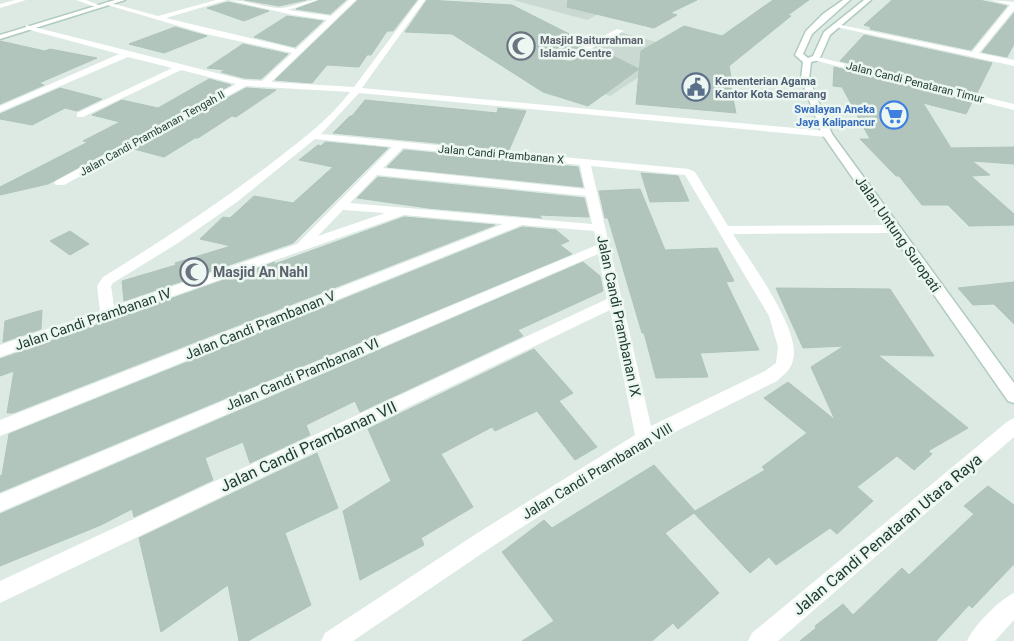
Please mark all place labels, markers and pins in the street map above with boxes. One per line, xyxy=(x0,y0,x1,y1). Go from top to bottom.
mosque icon: Masjid Baiturrahman Islamic Centre xyxy=(506,31,536,61)
place label: Masjid Baiturrahman Islamic Centre xyxy=(540,34,643,60)
public building icon: Kementerian Agama Kantor Kota Semarang xyxy=(681,72,711,102)
place label: Kementerian Agama Kantor Kota Semarang xyxy=(715,75,826,101)
supermarket icon: Swalayan Aneka Jaya Kalipancur xyxy=(879,100,909,130)
place label: Swalayan Aneka Jaya Kalipancur xyxy=(794,103,875,129)
mosque icon: Masjid An Nahl xyxy=(179,257,209,287)
place label: Masjid An Nahl xyxy=(213,264,308,280)

